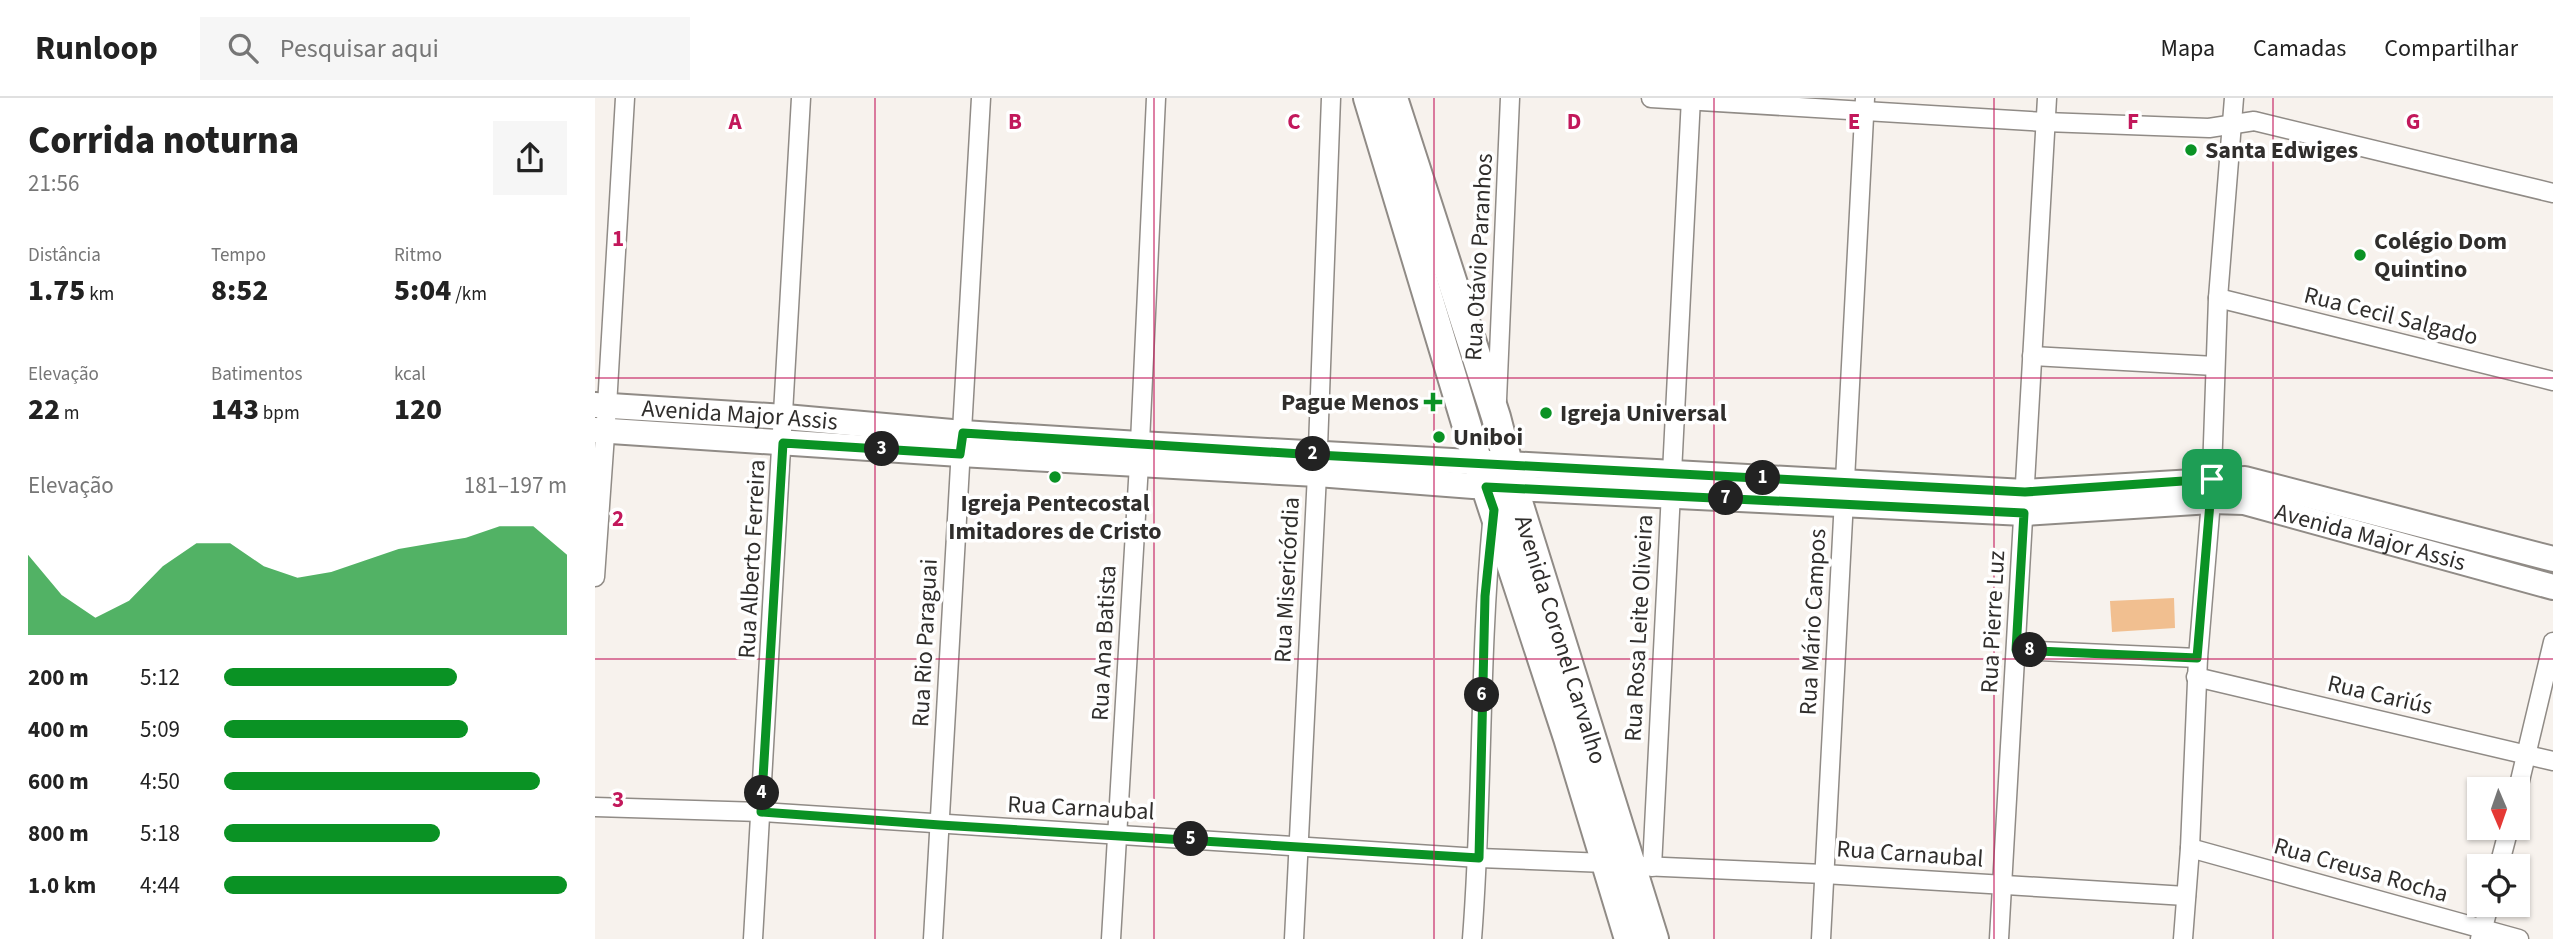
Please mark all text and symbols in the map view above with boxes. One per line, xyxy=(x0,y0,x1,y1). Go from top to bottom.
search box xyxy=(200,17,690,80)
text: Runloop xyxy=(35,25,158,72)
icon: search xyxy=(224,29,262,67)
text: Pesquisar aqui xyxy=(280,30,439,67)
text: Mapa xyxy=(2160,31,2215,66)
text: Camadas xyxy=(2253,31,2346,66)
text: Compartilhar xyxy=(2384,31,2518,66)
text: A xyxy=(727,105,742,138)
text: B xyxy=(1008,105,1022,138)
text: C xyxy=(1287,105,1301,138)
text: D xyxy=(1567,105,1581,138)
text: E xyxy=(1848,105,1860,138)
text: F xyxy=(2127,105,2139,138)
text: G xyxy=(2406,105,2420,138)
text: Corrida noturna xyxy=(28,114,299,168)
button: share xyxy=(493,121,567,195)
place label: Santa Edwiges xyxy=(2205,133,2358,168)
marker: Santa Edwiges xyxy=(2183,142,2199,158)
street label: Rua Otávio Paranhos xyxy=(1456,152,1502,362)
text: 21:56 xyxy=(28,167,79,200)
text: 1 xyxy=(612,222,624,255)
place label: Colégio Dom Quintino xyxy=(2374,224,2507,287)
text: Distância xyxy=(28,242,101,269)
text: Tempo xyxy=(211,242,266,269)
text: Ritmo xyxy=(394,242,442,269)
marker: Colégio Dom Quintino xyxy=(2352,247,2368,263)
text: 1.75 xyxy=(28,269,85,312)
text: 8:52 xyxy=(211,269,268,312)
text: 5:04 xyxy=(394,269,451,312)
street label: Rua Cecil Salgado xyxy=(2300,277,2482,355)
text: km xyxy=(85,281,114,308)
text: /km xyxy=(451,281,487,308)
text: Elevação xyxy=(28,361,99,388)
text: Batimentos xyxy=(211,361,303,388)
text: kcal xyxy=(394,361,426,388)
place label: Pague Menos xyxy=(1281,385,1419,420)
text: 22 xyxy=(28,388,60,431)
text: 143 xyxy=(211,388,259,431)
text: 120 xyxy=(394,388,442,431)
street label: Avenida Major Assis xyxy=(641,390,839,439)
marker: Pague Menos xyxy=(1425,394,1441,410)
place label: Igreja Universal xyxy=(1560,396,1727,431)
text: m xyxy=(60,400,80,427)
text: bpm xyxy=(259,400,300,427)
marker: Igreja Universal xyxy=(1538,405,1554,421)
place label: Uniboi xyxy=(1453,420,1523,455)
marker: Uniboi xyxy=(1431,429,1447,445)
pin: 3 xyxy=(865,432,899,466)
text: 3 xyxy=(876,435,887,462)
pin: 2 xyxy=(1295,436,1331,472)
text: 2 xyxy=(1307,440,1318,467)
pin xyxy=(2182,449,2242,509)
street label: Rua Alberto Ferreira xyxy=(729,459,775,659)
pin: 1 xyxy=(1745,460,1781,496)
icon: arrive xyxy=(2193,460,2231,498)
text: 1 xyxy=(1757,464,1768,491)
text: Elevação xyxy=(28,469,114,502)
text: 181–197 m xyxy=(464,469,567,502)
marker: Igreja Pentecostal Imitadores de Cristo xyxy=(1047,469,1063,485)
pin: 7 xyxy=(1709,480,1743,516)
text: 7 xyxy=(1720,484,1731,511)
place label: Igreja Pentecostal Imitadores de Cristo xyxy=(948,486,1162,549)
street label: Avenida Major Assis xyxy=(2271,494,2470,580)
street label: Rua Misericórdia xyxy=(1265,496,1309,664)
text: 2 xyxy=(612,502,624,535)
street label: Avenida Coronel Carvalho xyxy=(1506,511,1616,768)
street label: Rua Rosa Leite Oliveira xyxy=(1616,514,1662,742)
street label: Rua Mário Campos xyxy=(1791,528,1835,716)
street label: Rua Pierre Luz xyxy=(1972,550,2014,694)
street label: Rua Rio Paraguai xyxy=(903,558,947,728)
street label: Rua Ana Batista xyxy=(1082,564,1126,722)
pin: 8 xyxy=(2013,632,2047,668)
text: 8 xyxy=(2024,636,2035,663)
text: 200 m xyxy=(28,661,89,694)
text: 5:12 xyxy=(140,661,180,694)
street label: Rua Cariús xyxy=(2324,666,2436,724)
pin: 6 xyxy=(1465,678,1499,712)
text: 6 xyxy=(1476,681,1487,708)
text: 400 m xyxy=(28,713,89,746)
text: 5:09 xyxy=(140,713,180,746)
text: 600 m xyxy=(28,765,89,798)
text: 4:50 xyxy=(140,765,180,798)
pin: 4 xyxy=(745,776,779,810)
north arrow xyxy=(2467,777,2531,840)
map controls xyxy=(2467,777,2530,917)
text: 4 xyxy=(756,779,767,806)
text: 3 xyxy=(612,783,624,816)
street label: Rua Carnaubal xyxy=(1007,787,1155,829)
text: 800 m xyxy=(28,817,89,850)
text: 5:18 xyxy=(140,817,180,850)
pin: 5 xyxy=(1173,822,1209,856)
text: 5 xyxy=(1185,825,1196,852)
street label: Rua Creusa Rocha xyxy=(2270,828,2452,912)
street label: Rua Carnaubal xyxy=(1835,831,1985,877)
button: locate xyxy=(2467,854,2530,917)
text: 1.0 km xyxy=(28,869,96,902)
text: 4:44 xyxy=(140,869,180,902)

